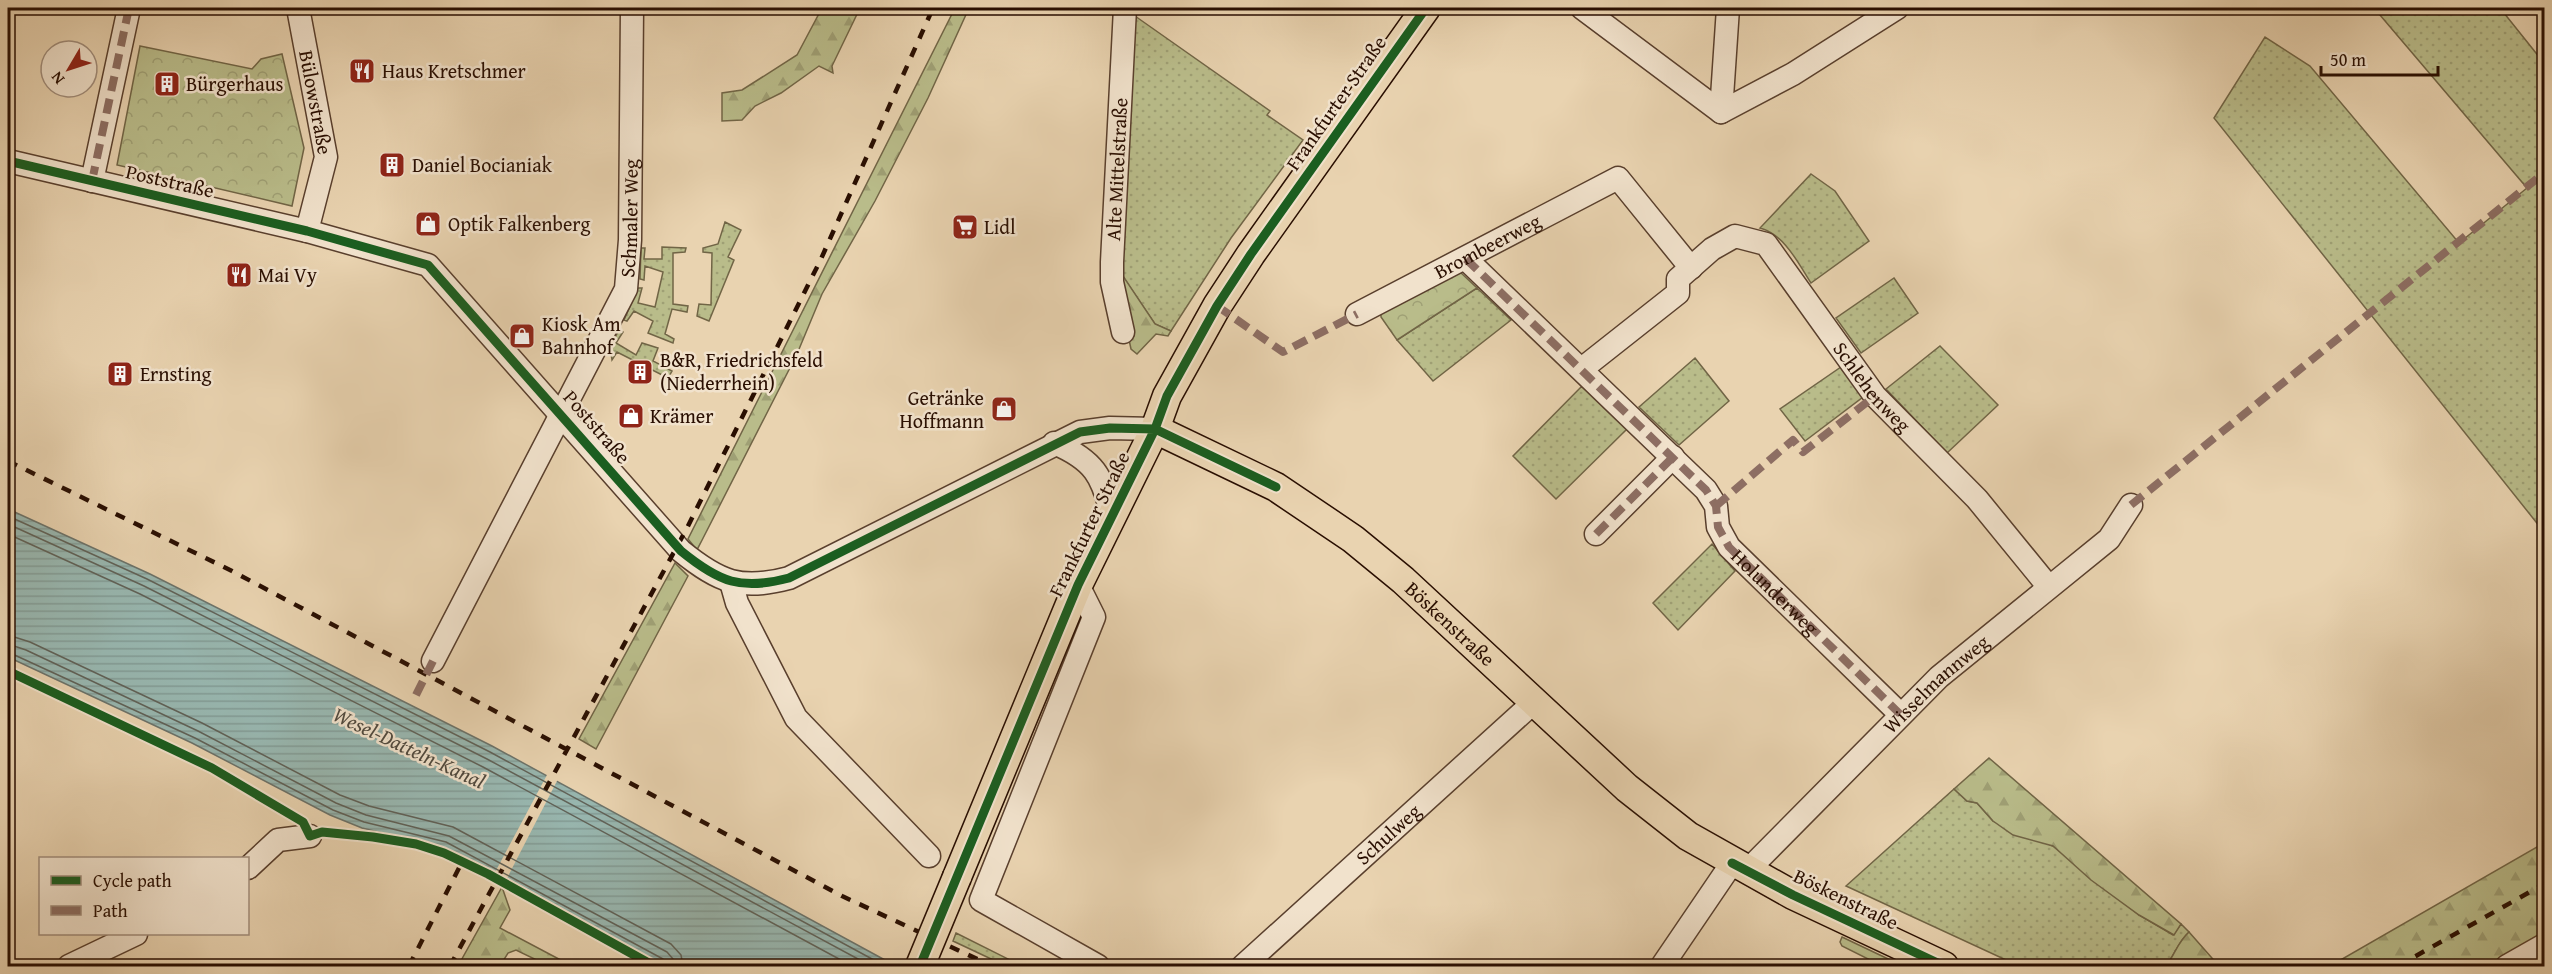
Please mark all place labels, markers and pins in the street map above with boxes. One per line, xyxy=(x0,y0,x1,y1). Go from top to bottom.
restaurant icon: Haus Kretschmer xyxy=(347,56,377,86)
place label: Haus Kretschmer xyxy=(382,56,526,85)
building icon: Bürgerhaus xyxy=(152,69,182,99)
place label: Bürgerhaus xyxy=(186,69,283,98)
building icon: Daniel Bocianiak xyxy=(377,150,407,180)
place label: Daniel Bocianiak xyxy=(412,150,553,179)
shop icon: Optik Falkenberg xyxy=(413,209,443,239)
place label: Optik Falkenberg xyxy=(448,209,591,238)
supermarket icon: Lidl xyxy=(950,212,980,242)
place label: Lidl xyxy=(984,212,1016,241)
restaurant icon: Mai Vy xyxy=(224,260,254,290)
place label: Mai Vy xyxy=(258,260,317,289)
place label: Kiosk Am Bahnhof xyxy=(542,309,621,361)
shop icon: Kiosk Am Bahnhof xyxy=(507,321,537,351)
place label: B&R, Friedrichsfeld (Niederrhein) xyxy=(660,345,823,397)
building icon: B&R, Friedrichsfeld (Niederrhein) xyxy=(625,357,655,387)
building icon: Ernsting xyxy=(105,359,135,389)
place label: Ernsting xyxy=(140,359,211,388)
place label: Getränke Hoffmann xyxy=(899,383,984,435)
shop icon: Getränke Hoffmann xyxy=(989,394,1019,424)
shop icon: Krämer xyxy=(616,401,646,431)
place label: Krämer xyxy=(650,401,714,430)

